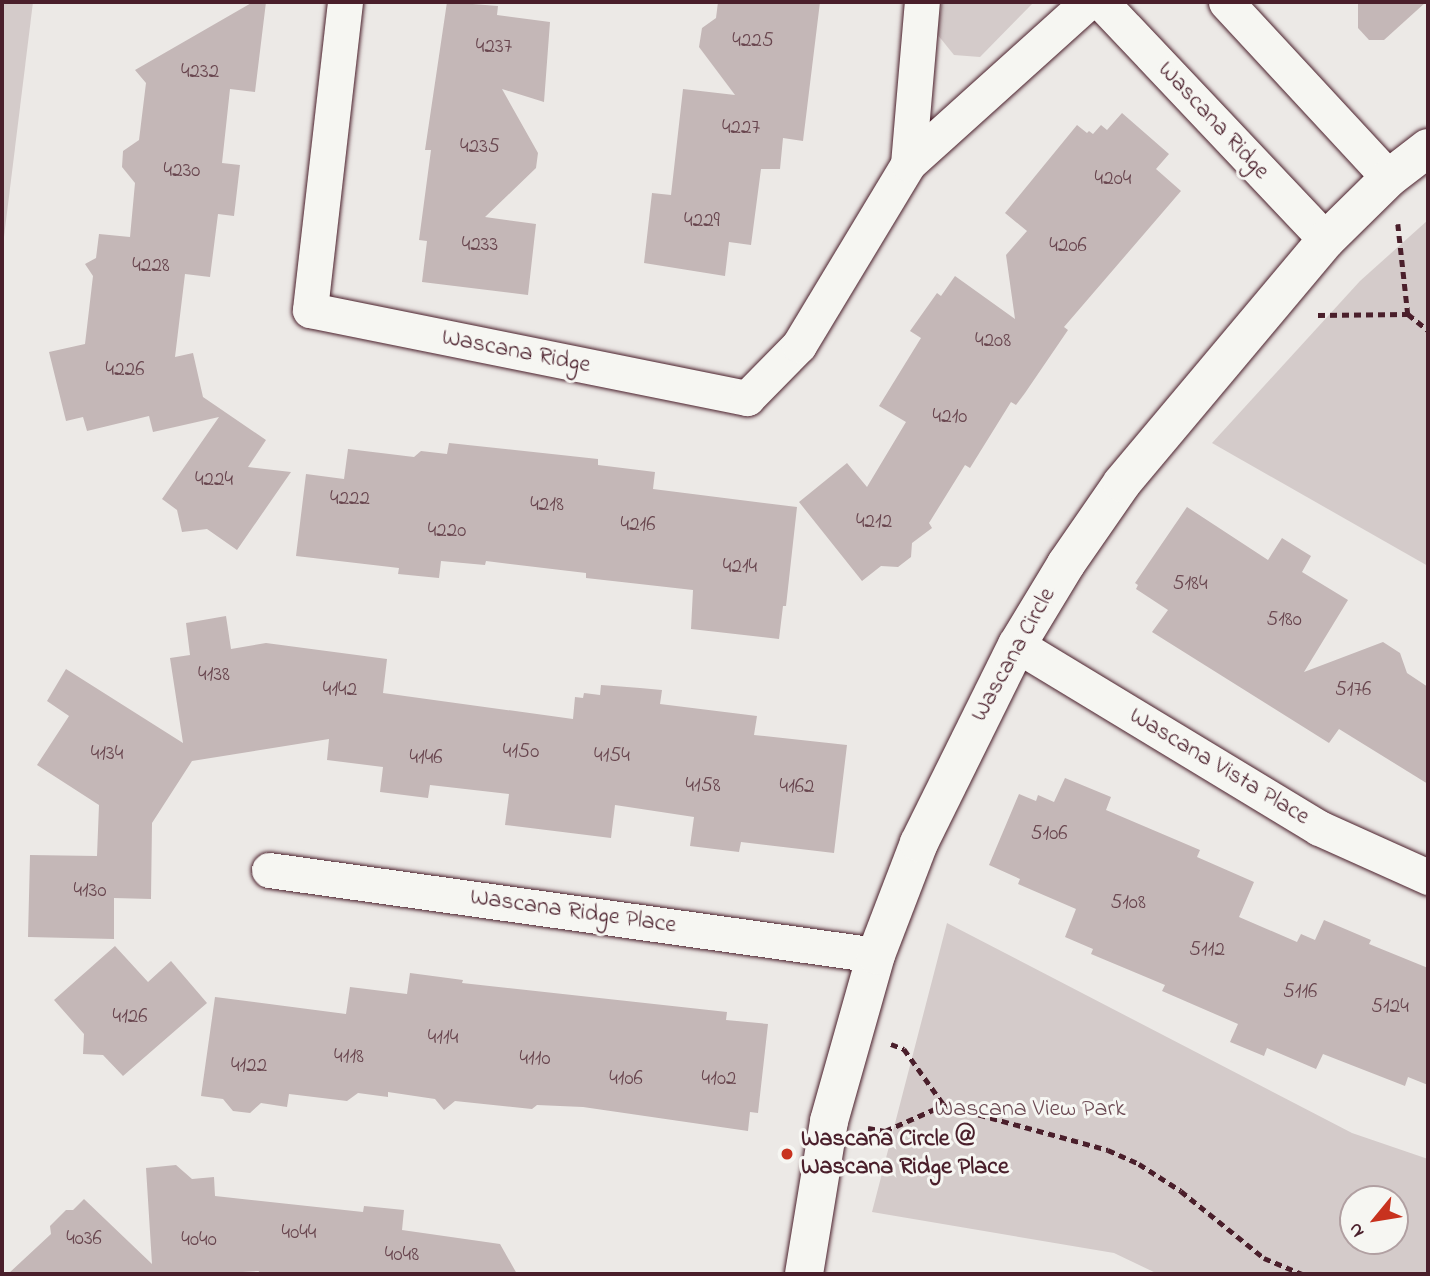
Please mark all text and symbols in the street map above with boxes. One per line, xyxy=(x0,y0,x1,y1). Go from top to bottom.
house number: 4225 xyxy=(732,28,774,54)
house number: 4237 xyxy=(476,34,512,60)
street label: Wascana Ridge xyxy=(1151,56,1275,186)
house number: 4232 xyxy=(181,59,219,85)
house number: 4227 xyxy=(722,115,760,141)
house number: 4235 xyxy=(460,134,500,160)
house number: 4230 xyxy=(164,158,200,184)
house number: 4204 xyxy=(1095,166,1131,192)
house number: 4229 xyxy=(684,208,720,234)
house number: 4233 xyxy=(462,232,498,258)
house number: 4206 xyxy=(1049,233,1087,259)
house number: 4228 xyxy=(132,253,170,279)
street label: Wascana Ridge xyxy=(439,323,593,381)
house number: 4208 xyxy=(975,328,1011,354)
house number: 4226 xyxy=(106,357,144,383)
house number: 4210 xyxy=(933,404,967,430)
house number: 4224 xyxy=(195,467,233,493)
house number: 4222 xyxy=(330,486,370,512)
house number: 4218 xyxy=(530,492,564,518)
house number: 4212 xyxy=(856,509,892,535)
house number: 4216 xyxy=(620,512,656,538)
house number: 4220 xyxy=(428,518,466,544)
house number: 4214 xyxy=(723,554,757,580)
house number: 5184 xyxy=(1172,571,1208,597)
street label: Wascana Circle xyxy=(965,583,1063,727)
house number: 5180 xyxy=(1266,607,1302,633)
house number: 4138 xyxy=(198,662,230,688)
house number: 4142 xyxy=(323,677,357,703)
house number: 5176 xyxy=(1335,677,1371,703)
street label: Wascana Vista Place xyxy=(1124,702,1314,832)
house number: 4150 xyxy=(503,739,539,765)
house number: 4134 xyxy=(91,741,123,767)
house number: 4154 xyxy=(594,743,630,769)
house number: 4146 xyxy=(409,745,443,771)
house number: 4158 xyxy=(685,773,721,799)
house number: 4162 xyxy=(779,774,815,800)
house number: 5106 xyxy=(1030,821,1068,847)
house number: 4130 xyxy=(73,878,107,904)
street label: Wascana Ridge Place xyxy=(468,883,678,941)
house number: 5108 xyxy=(1110,890,1146,916)
house number: 5112 xyxy=(1189,937,1225,963)
house number: 5116 xyxy=(1283,979,1317,1005)
house number: 5124 xyxy=(1371,994,1409,1020)
house number: 4126 xyxy=(112,1004,148,1030)
house number: 4114 xyxy=(428,1025,458,1051)
house number: 4118 xyxy=(334,1044,364,1070)
house number: 4110 xyxy=(519,1046,551,1072)
house number: 4122 xyxy=(231,1053,267,1079)
house number: 4106 xyxy=(609,1066,643,1092)
house number: 4102 xyxy=(702,1066,736,1092)
park label: Wascana View Park xyxy=(935,1096,1125,1124)
place label: Wascana Circle @ Wascana Ridge Place xyxy=(801,1126,1009,1182)
marker: Wascana Circle @ Wascana Ridge Place xyxy=(779,1146,795,1162)
north arrow xyxy=(1339,1185,1409,1255)
text: N xyxy=(1342,1217,1372,1242)
house number: 4044 xyxy=(281,1220,317,1246)
house number: 4036 xyxy=(66,1226,102,1252)
house number: 4040 xyxy=(181,1227,217,1253)
house number: 4048 xyxy=(385,1242,419,1268)

